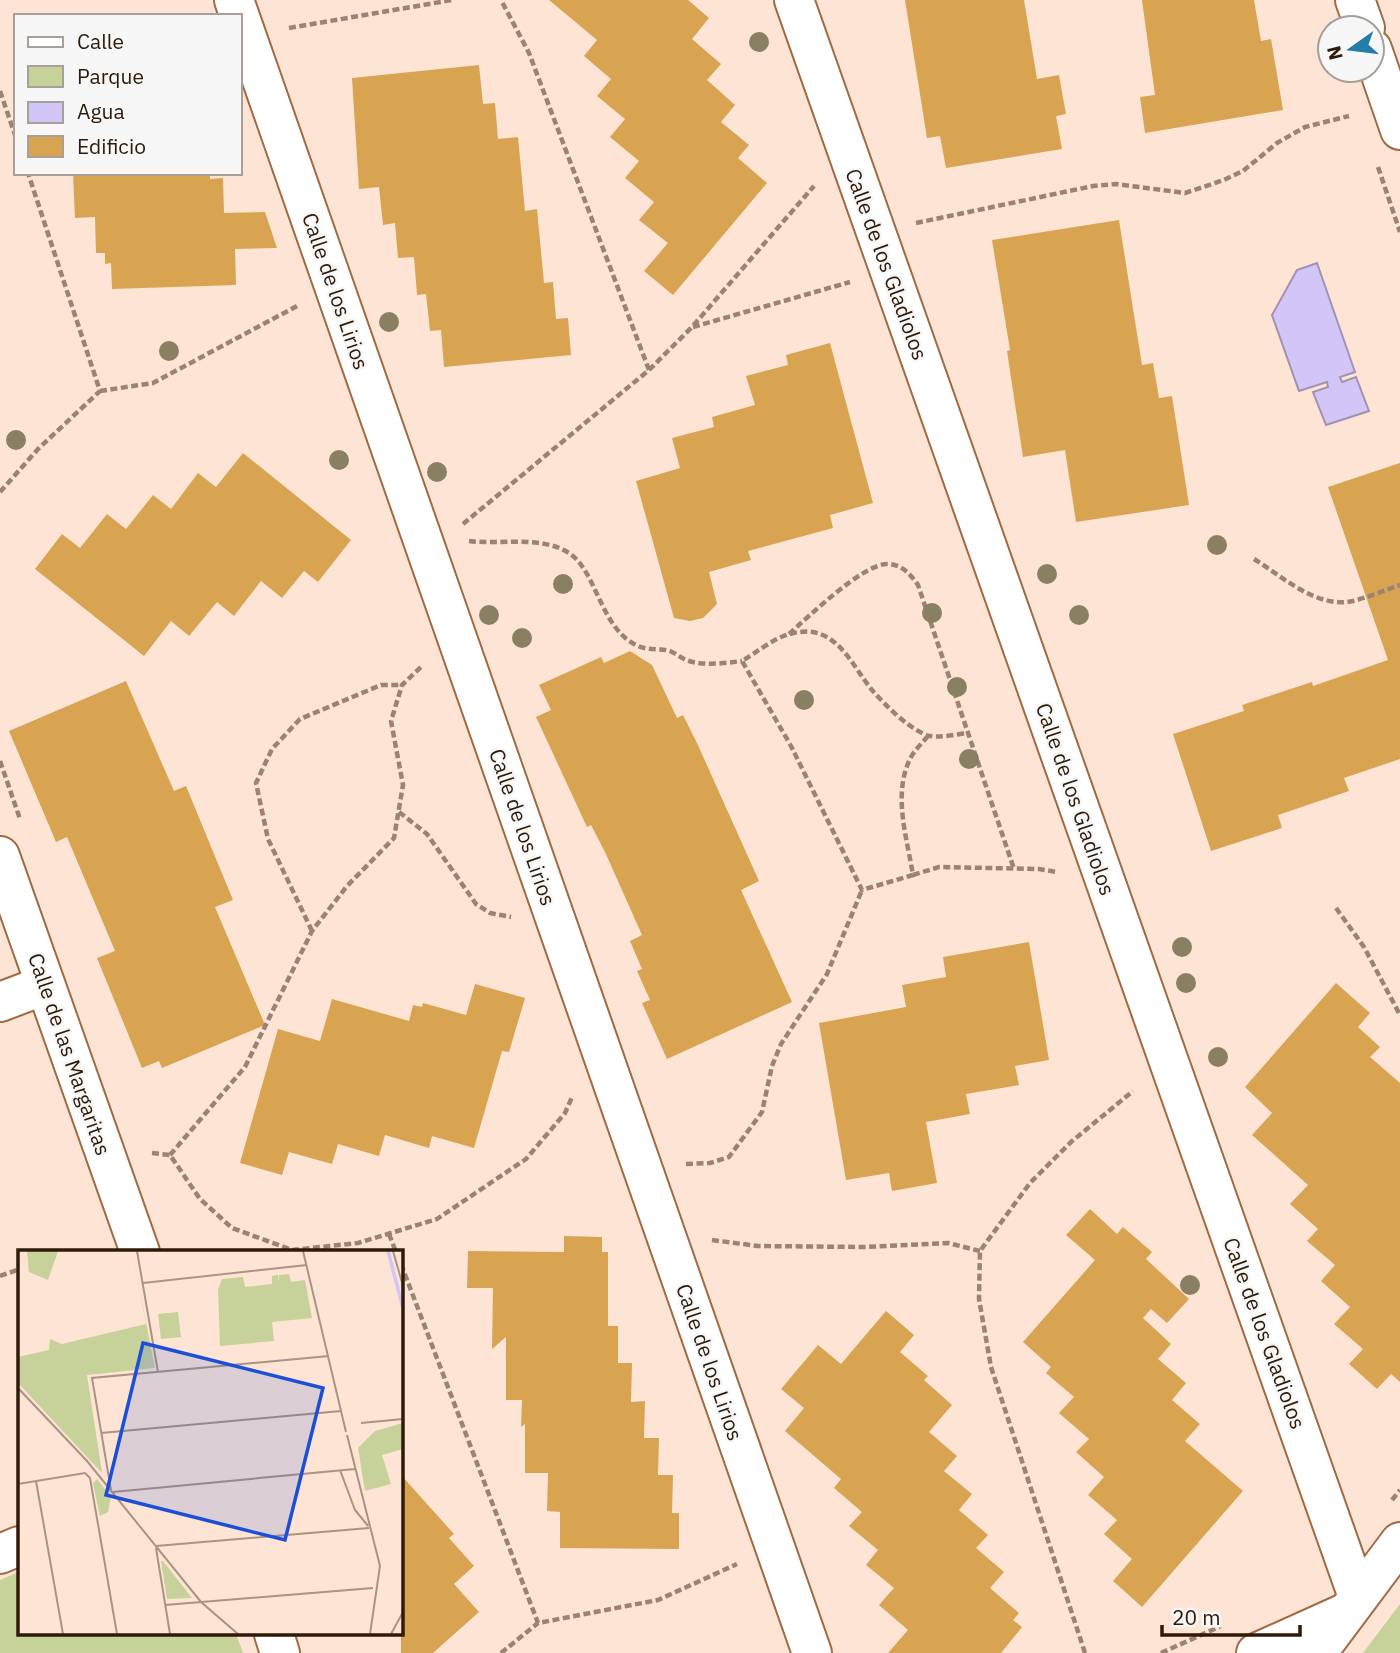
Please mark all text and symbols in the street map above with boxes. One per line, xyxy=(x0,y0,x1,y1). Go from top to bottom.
legend xyxy=(14,14,242,175)
north arrow xyxy=(1316,14,1386,84)
text: Calle xyxy=(77,27,124,55)
text: N xyxy=(1321,44,1348,63)
text: Parque xyxy=(77,62,144,90)
text: Agua xyxy=(77,97,125,125)
text: Edificio xyxy=(77,132,146,160)
street label: Calle de los Gladiolos xyxy=(839,164,935,364)
street label: Calle de los Lirios xyxy=(296,209,376,373)
street label: Calle de los Gladiolos xyxy=(1030,699,1122,899)
street label: Calle de los Lirios xyxy=(483,745,563,909)
street label: Calle de las Margaritas xyxy=(22,949,118,1159)
street label: Calle de los Gladiolos xyxy=(1217,1233,1313,1433)
inset map xyxy=(18,1250,402,1636)
street label: Calle de los Lirios xyxy=(670,1280,750,1444)
scale bar xyxy=(1162,1594,1300,1638)
text: 20 m xyxy=(1172,1603,1221,1631)

